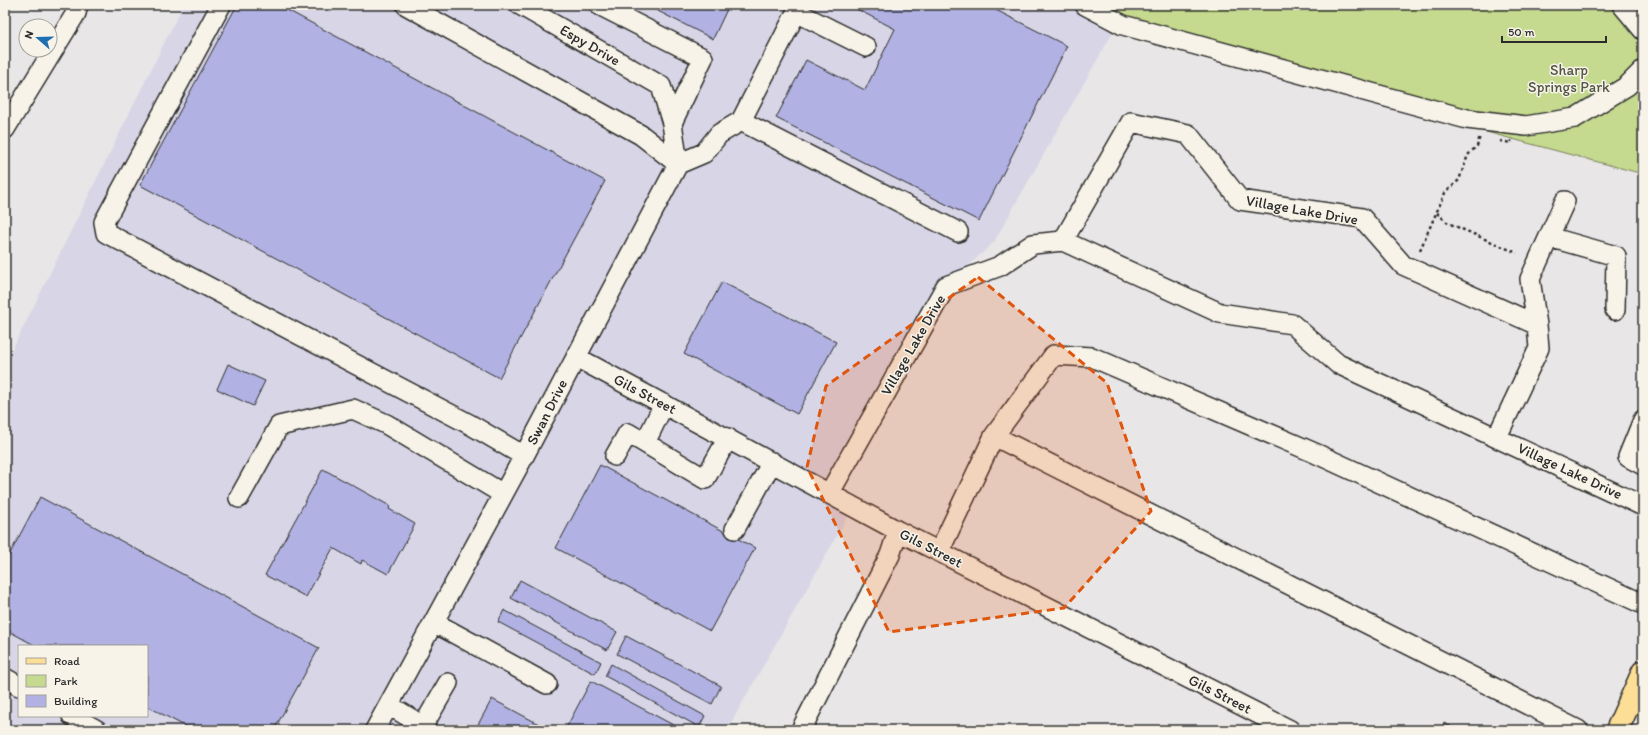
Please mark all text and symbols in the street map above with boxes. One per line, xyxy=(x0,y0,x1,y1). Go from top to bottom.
north arrow xyxy=(18,18,58,58)
scale bar xyxy=(1502,18,1606,44)
street label: Espy Drive xyxy=(557,21,623,69)
text: 50 m xyxy=(1508,25,1534,39)
text: N xyxy=(22,29,36,40)
park label: Sharp Springs Park xyxy=(1528,61,1610,96)
street label: Village Lake Drive xyxy=(1245,191,1359,229)
street label: Village Lake Drive xyxy=(877,291,949,399)
street label: Gils Street xyxy=(611,370,680,418)
street label: Swan Drive xyxy=(523,376,571,448)
street label: Village Lake Drive xyxy=(1515,439,1625,503)
street label: Gils Street xyxy=(896,524,966,572)
legend xyxy=(18,645,148,717)
text: Road xyxy=(54,654,80,668)
street label: Gils Street xyxy=(1185,670,1255,718)
text: Park xyxy=(54,674,78,688)
text: Building xyxy=(54,694,98,708)

